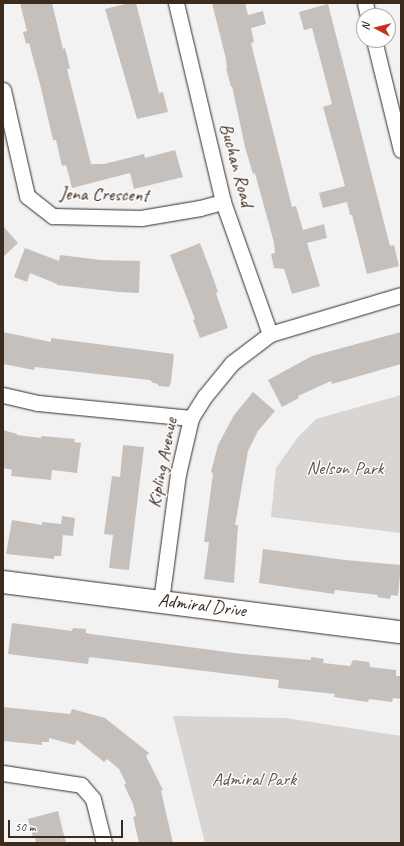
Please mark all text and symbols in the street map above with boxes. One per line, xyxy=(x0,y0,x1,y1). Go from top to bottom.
north arrow xyxy=(356,8,396,48)
text: N xyxy=(358,22,372,31)
street label: Buchan Road xyxy=(214,121,258,209)
street label: Jena Crescent xyxy=(59,183,149,207)
street label: Kipling Avenue xyxy=(143,416,183,510)
park label: Nelson Park xyxy=(306,458,384,480)
street label: Admiral Drive xyxy=(157,589,247,623)
park label: Admiral Park xyxy=(212,769,296,791)
scale bar xyxy=(10,812,125,838)
text: 50 m xyxy=(15,819,35,835)

